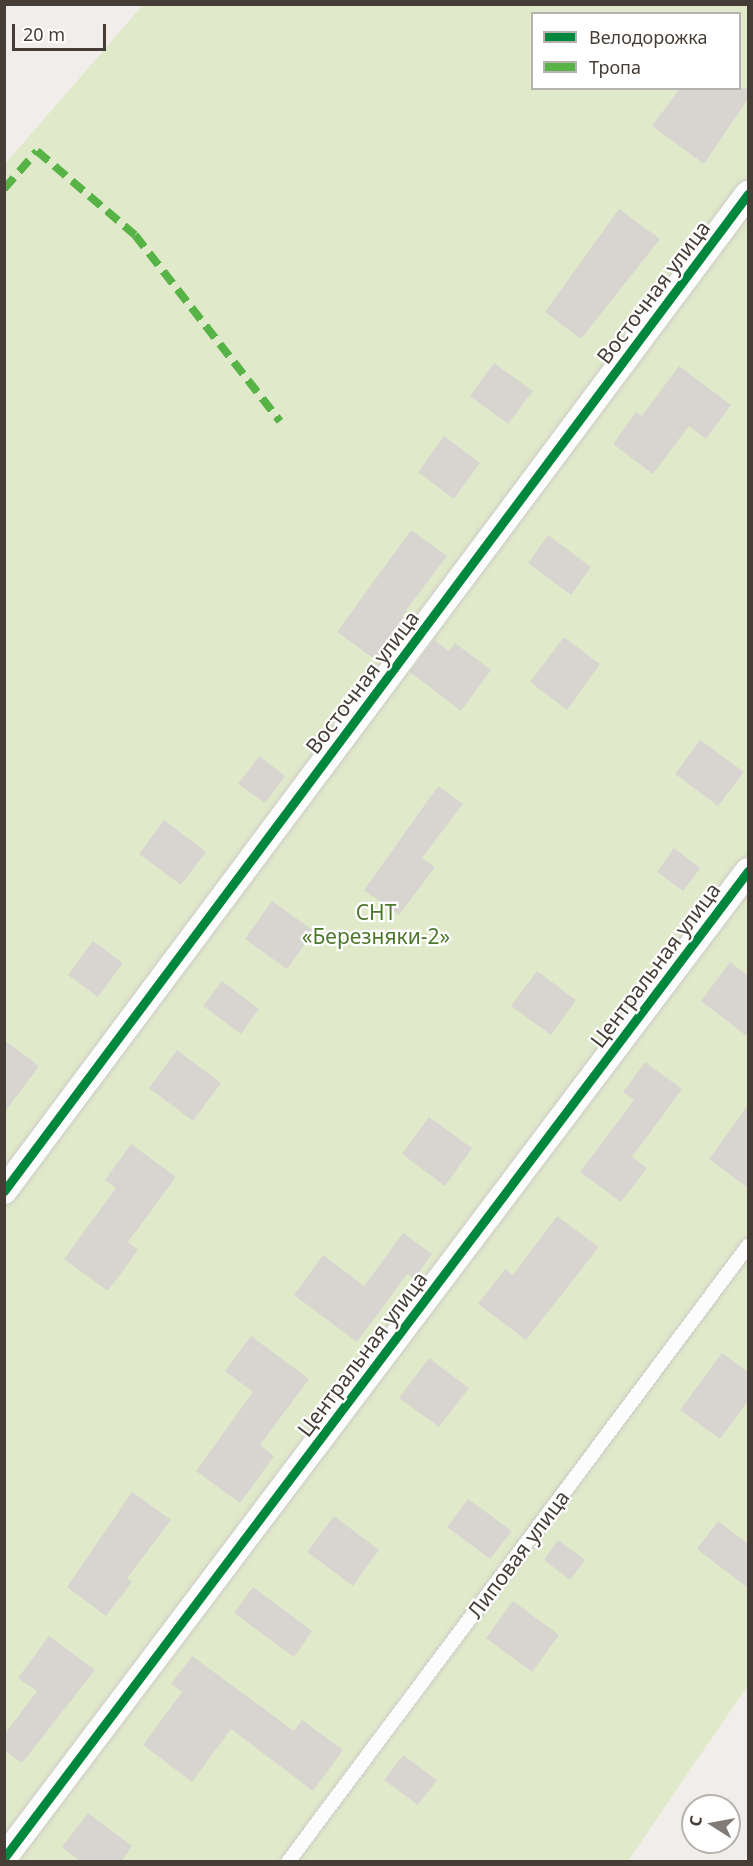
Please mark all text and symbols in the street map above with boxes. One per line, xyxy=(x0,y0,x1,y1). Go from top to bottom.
scale bar xyxy=(15,12,110,50)
legend xyxy=(531,12,741,90)
text: 20 m xyxy=(23,22,65,46)
text: Велодорожка xyxy=(589,25,707,49)
text: Тропа xyxy=(589,55,641,79)
street label: Восточная улица xyxy=(591,216,715,368)
street label: Восточная улица xyxy=(300,606,424,758)
street label: Центральная улица xyxy=(585,878,725,1052)
park label: СНТ «Березняки-2» xyxy=(302,899,450,949)
street label: Центральная улица xyxy=(292,1267,432,1441)
street label: Липовая улица xyxy=(462,1485,574,1623)
north arrow xyxy=(681,1794,741,1854)
text: С xyxy=(684,1814,707,1828)

